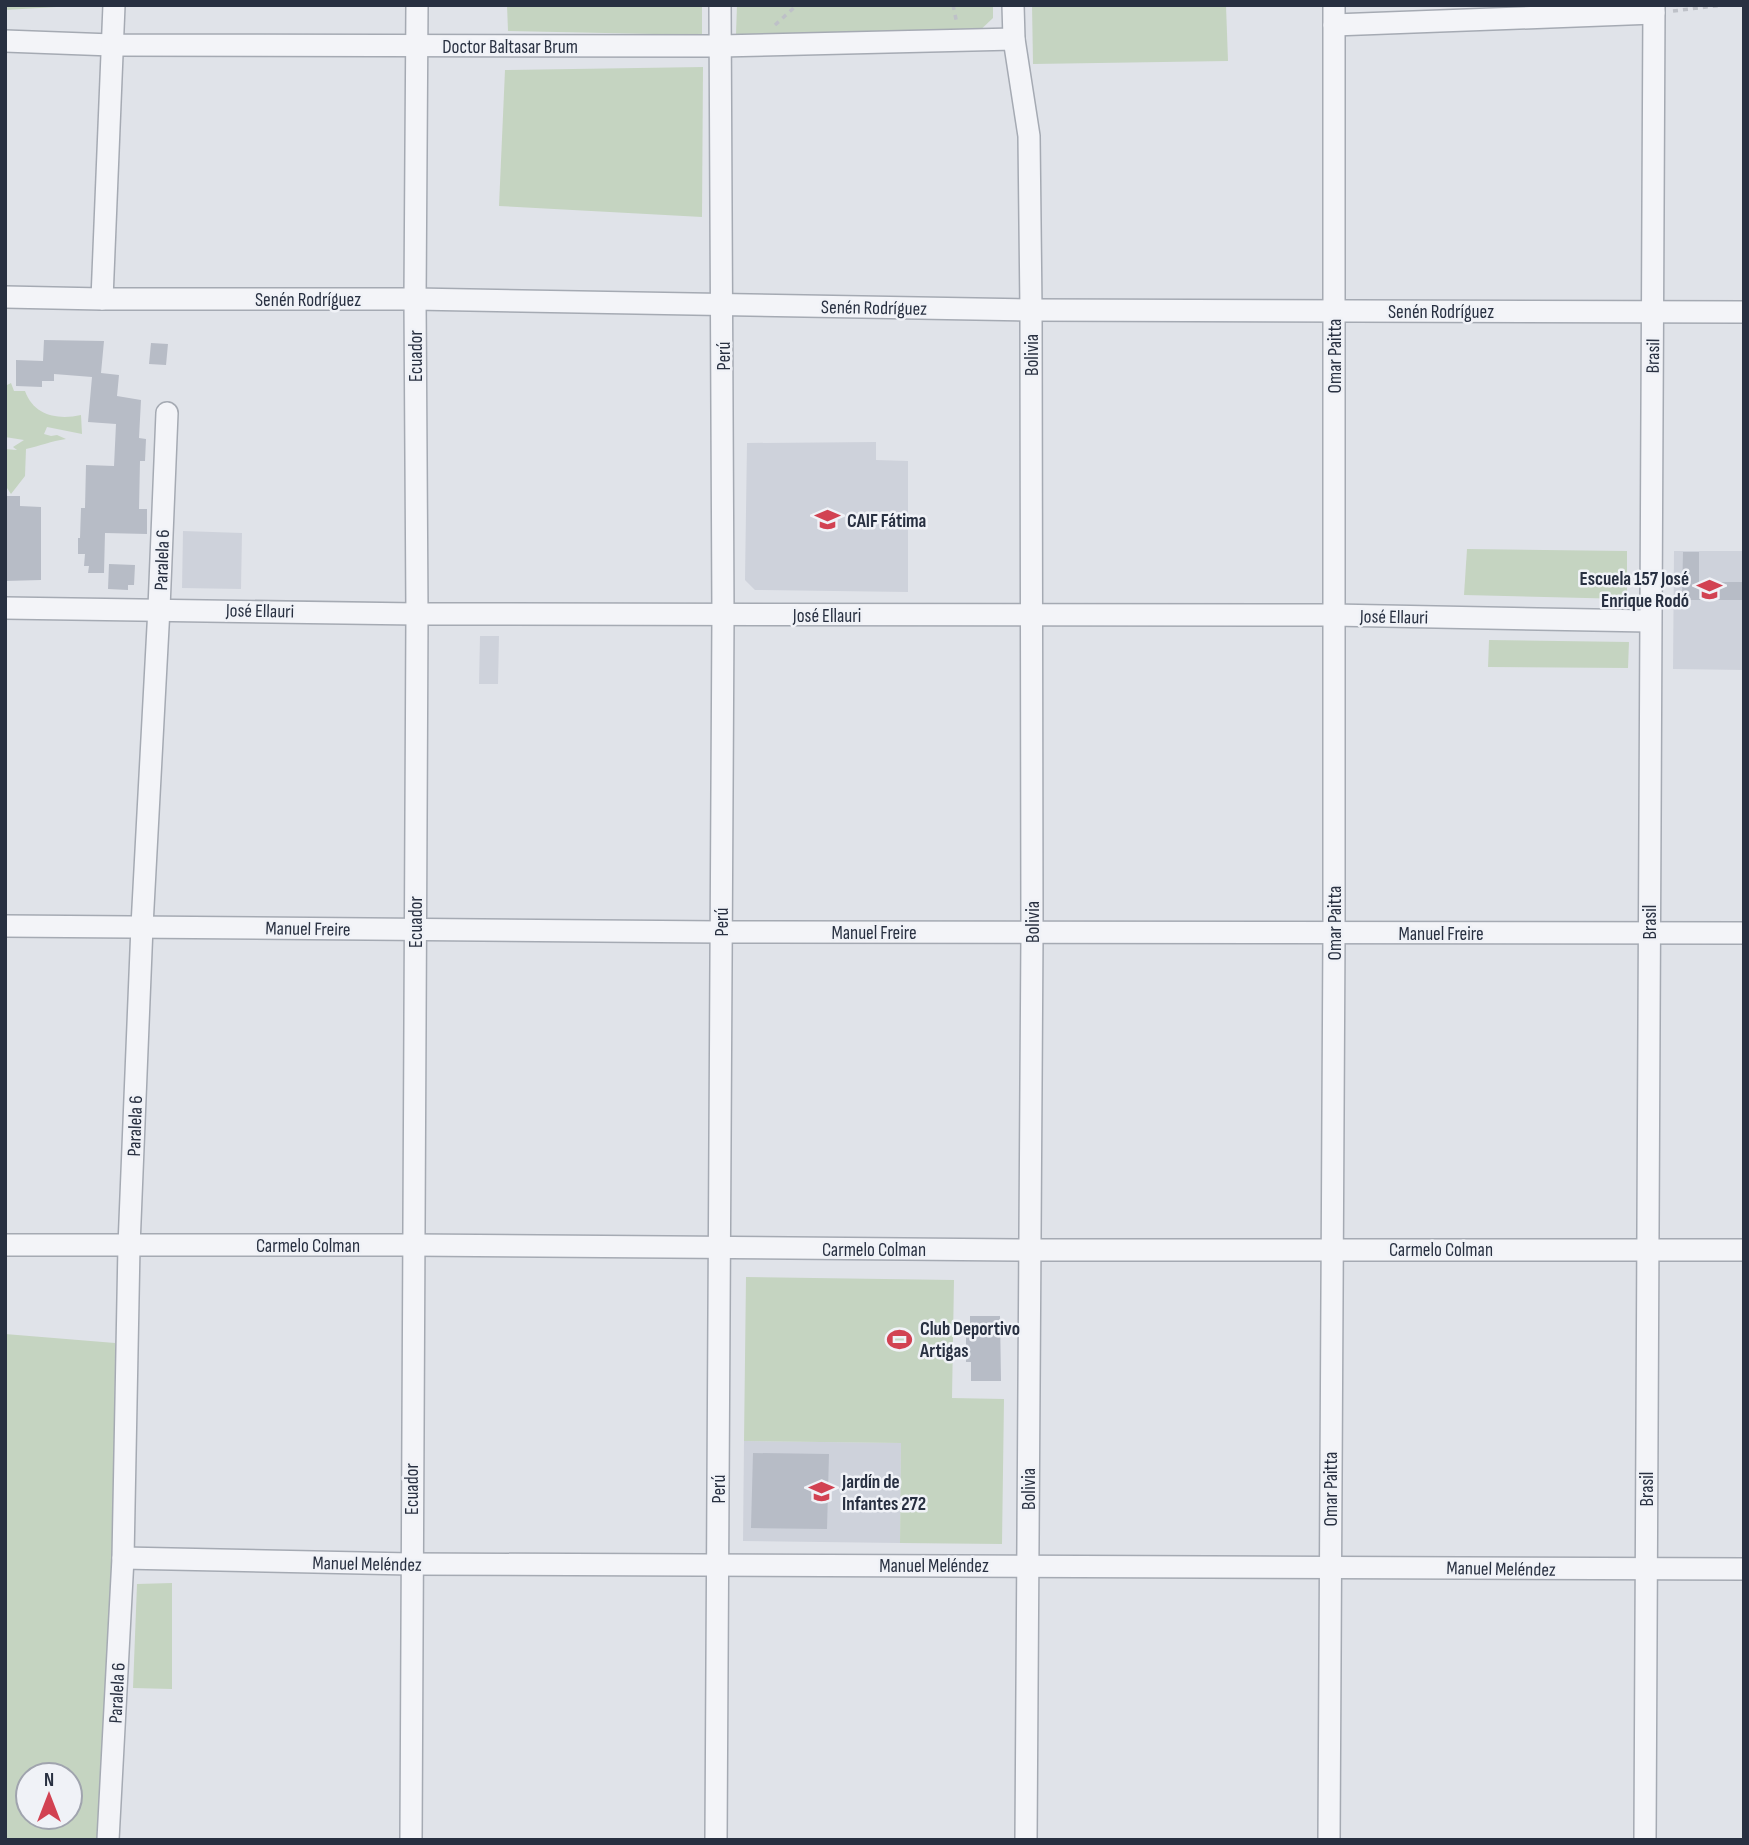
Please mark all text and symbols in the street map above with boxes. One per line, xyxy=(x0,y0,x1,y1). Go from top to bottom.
street label: Doctor Baltasar Brum xyxy=(442,36,578,59)
street label: Senén Rodríguez xyxy=(255,289,361,312)
street label: Senén Rodríguez xyxy=(821,296,927,321)
street label: Senén Rodríguez xyxy=(1388,301,1494,324)
street label: Omar Paitta xyxy=(1324,319,1347,393)
street label: Ecuador xyxy=(405,330,428,382)
street label: Bolivia xyxy=(1021,334,1044,376)
street label: Brasil xyxy=(1642,338,1665,374)
street label: Perú xyxy=(713,341,736,371)
school or university icon: CAIF Fátima xyxy=(813,506,841,534)
place label: CAIF Fátima xyxy=(847,510,926,533)
street label: Paralela 6 xyxy=(150,529,175,591)
place label: Escuela 157 José Enrique Rodó xyxy=(1579,568,1689,613)
school or university icon: Escuela 157 José Enrique Rodó xyxy=(1695,575,1723,603)
street label: José Ellauri xyxy=(225,599,294,624)
street label: José Ellauri xyxy=(792,605,861,628)
street label: José Ellauri xyxy=(1359,605,1428,630)
street label: Omar Paitta xyxy=(1324,886,1347,960)
street label: Ecuador xyxy=(405,896,428,948)
street label: Bolivia xyxy=(1022,901,1045,943)
street label: Brasil xyxy=(1639,905,1662,939)
street label: Perú xyxy=(711,907,734,937)
street label: Manuel Freire xyxy=(265,917,351,942)
street label: Manuel Freire xyxy=(831,922,917,945)
street label: Manuel Freire xyxy=(1398,923,1484,946)
street label: Paralela 6 xyxy=(123,1095,148,1157)
street label: Carmelo Colman xyxy=(256,1235,360,1258)
street label: Carmelo Colman xyxy=(822,1239,926,1262)
street label: Carmelo Colman xyxy=(1389,1239,1493,1262)
place label: Club Deportivo Artigas xyxy=(919,1318,1020,1363)
sports icon: Club Deportivo Artigas xyxy=(886,1325,914,1353)
street label: Omar Paitta xyxy=(1320,1452,1343,1526)
street label: Ecuador xyxy=(401,1463,424,1515)
street label: Bolivia xyxy=(1018,1468,1041,1510)
place label: Jardín de Infantes 272 xyxy=(841,1471,926,1516)
street label: Brasil xyxy=(1636,1472,1659,1506)
street label: Perú xyxy=(708,1474,731,1504)
school or university icon: Jardín de Infantes 272 xyxy=(808,1478,836,1506)
street label: Manuel Meléndez xyxy=(312,1552,422,1577)
street label: Manuel Meléndez xyxy=(879,1555,989,1578)
street label: Manuel Meléndez xyxy=(1446,1557,1556,1582)
street label: Paralela 6 xyxy=(104,1662,131,1724)
north arrow xyxy=(14,1761,84,1831)
text: N xyxy=(44,1769,54,1792)

